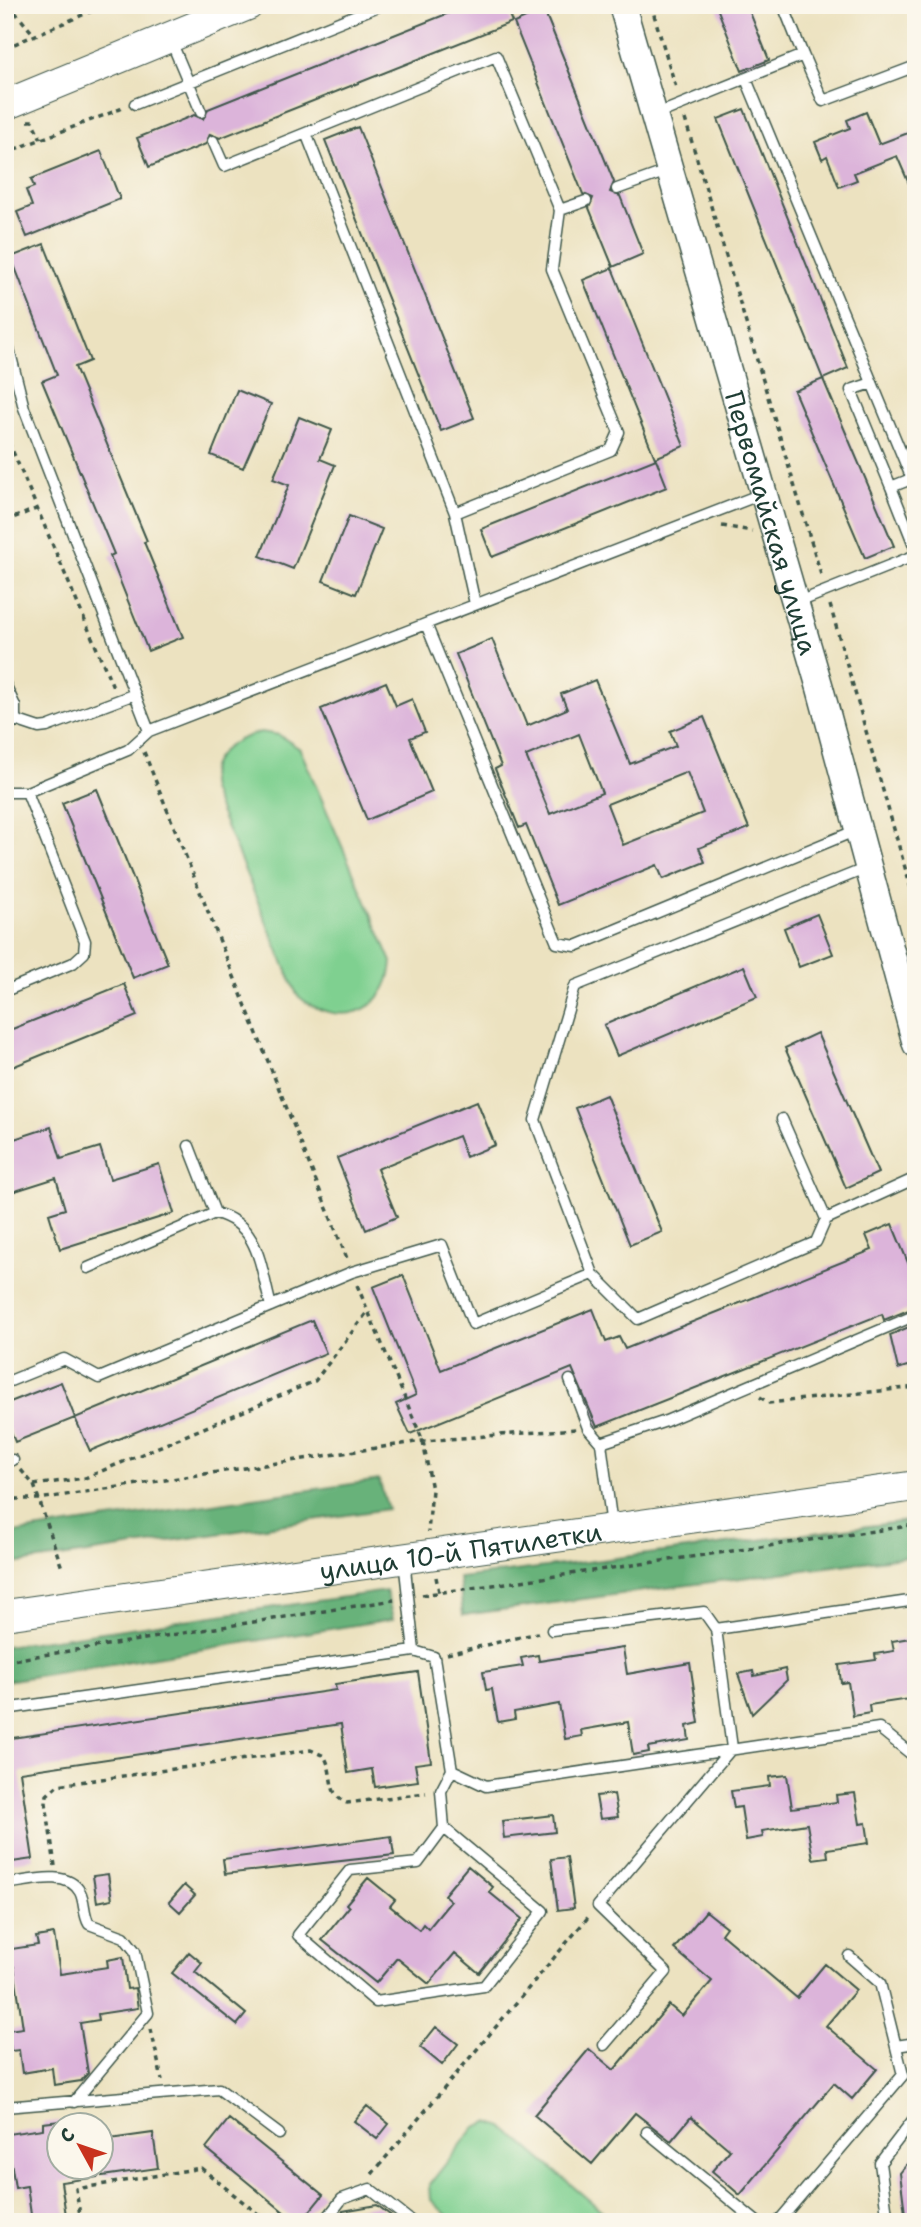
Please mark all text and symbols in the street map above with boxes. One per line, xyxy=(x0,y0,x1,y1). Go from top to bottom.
street label: Первомайская улица xyxy=(717,387,827,659)
street label: улица 10-й Пятилетки xyxy=(317,1513,604,1588)
north arrow xyxy=(46,2112,116,2182)
text: С xyxy=(54,2123,81,2148)

